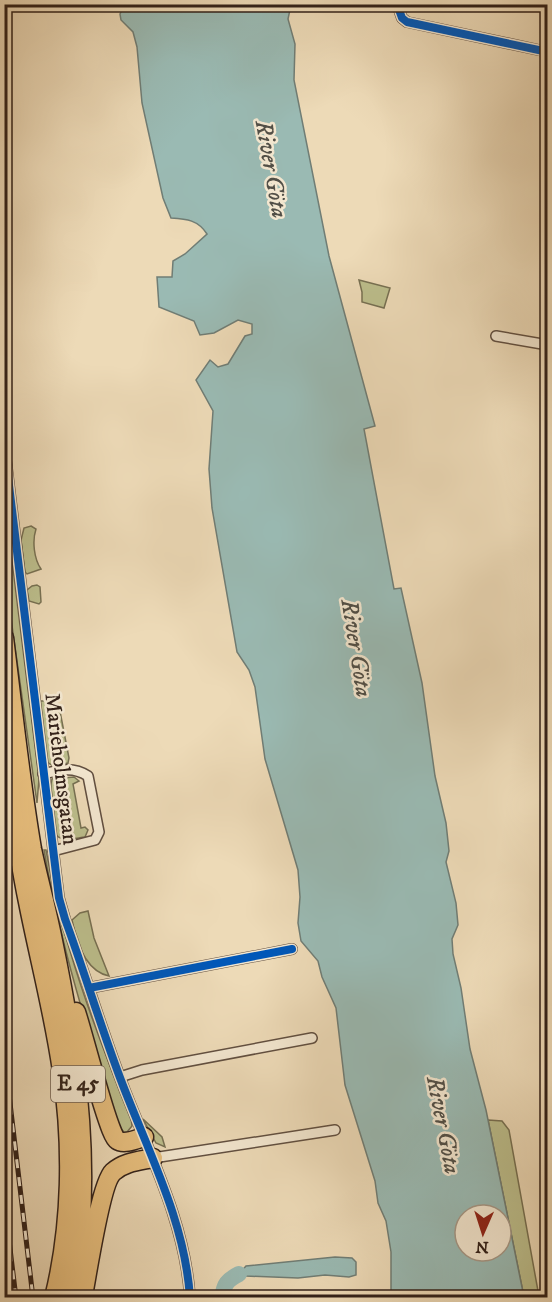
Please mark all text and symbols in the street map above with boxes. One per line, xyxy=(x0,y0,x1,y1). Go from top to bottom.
water label: River Göta xyxy=(247,117,294,220)
water label: River Göta xyxy=(333,596,379,699)
street label: Marieholmsgatan xyxy=(38,691,84,847)
road number: E 45 xyxy=(51,1066,105,1102)
water label: River Göta xyxy=(419,1073,467,1176)
north arrow xyxy=(453,1203,513,1263)
text: N xyxy=(475,1237,489,1257)

